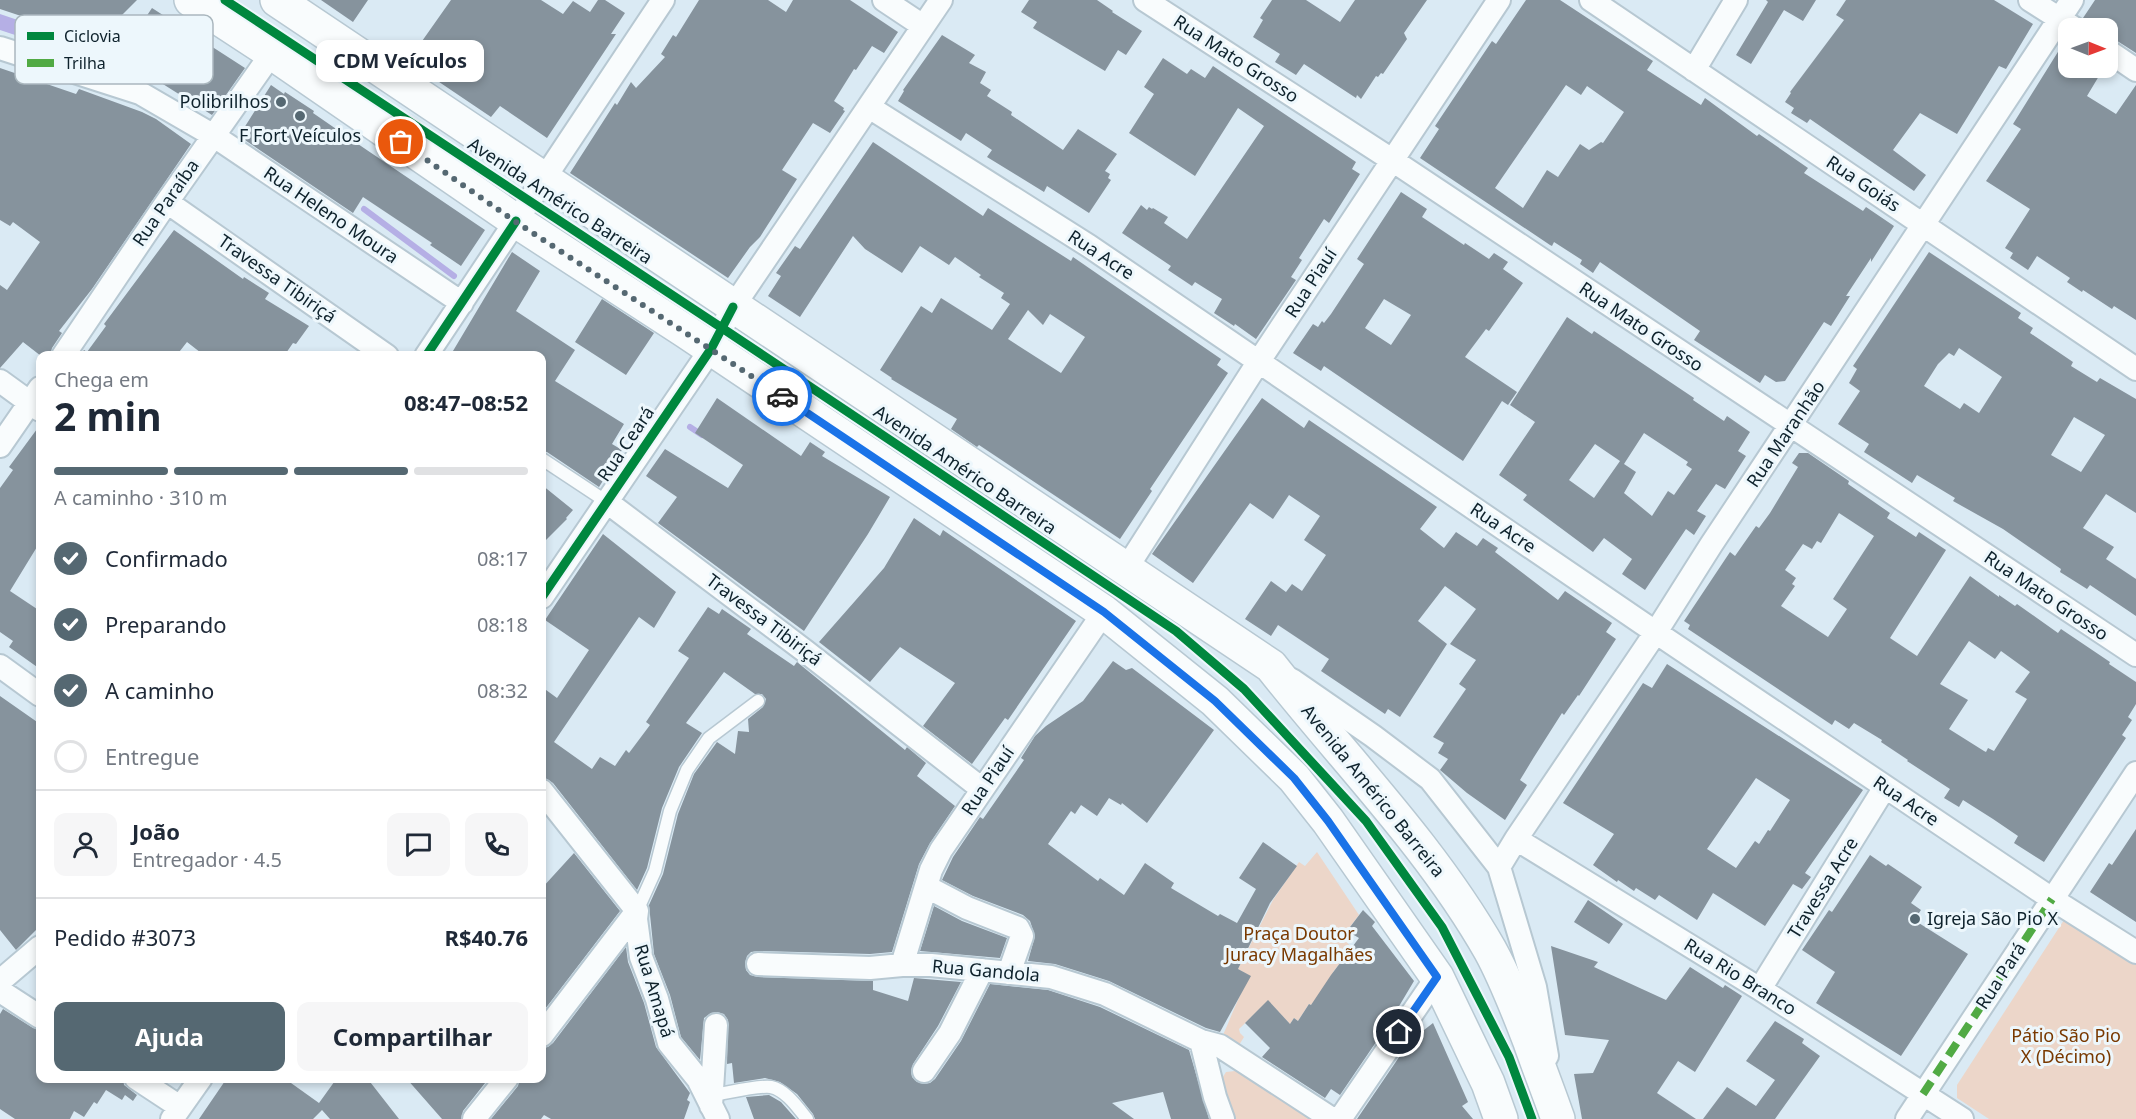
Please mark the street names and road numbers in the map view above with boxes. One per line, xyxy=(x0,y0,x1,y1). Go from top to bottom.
street label: Rua Mato Grosso xyxy=(1169,9,1304,108)
street label: Avenida Américo Barreira xyxy=(464,131,657,269)
street label: Rua Goiás xyxy=(1822,150,1905,217)
street label: Rua Paraíba xyxy=(126,154,204,251)
street label: Rua Heleno Moura xyxy=(260,160,404,268)
street label: Rua Acre xyxy=(1064,224,1139,285)
street label: Travessa Tibiriçá xyxy=(214,229,341,328)
street label: Rua Piauí xyxy=(1279,243,1342,322)
street label: Rua Mato Grosso xyxy=(1575,276,1708,377)
street label: Rua Maranhão xyxy=(1741,375,1830,492)
street label: Avenida Américo Barreira xyxy=(870,399,1062,539)
street label: Rua Ceará xyxy=(591,401,659,486)
street label: Rua Acre xyxy=(1466,496,1541,558)
street label: Rua Mato Grosso xyxy=(1980,545,2113,646)
street label: Travessa Tibiriçá xyxy=(702,568,827,671)
street label: Avenida Américo Barreira xyxy=(1297,699,1451,882)
street label: Rua Piauí xyxy=(955,741,1019,820)
street label: Rua Acre xyxy=(1869,769,1944,831)
street label: Travessa Acre xyxy=(1782,832,1863,943)
street label: Rua Rio Branco xyxy=(1680,932,1801,1020)
street label: Rua Pará xyxy=(1970,937,2031,1014)
street label: Rua Amapá xyxy=(629,941,681,1040)
street label: Rua Gandola xyxy=(931,953,1041,987)

